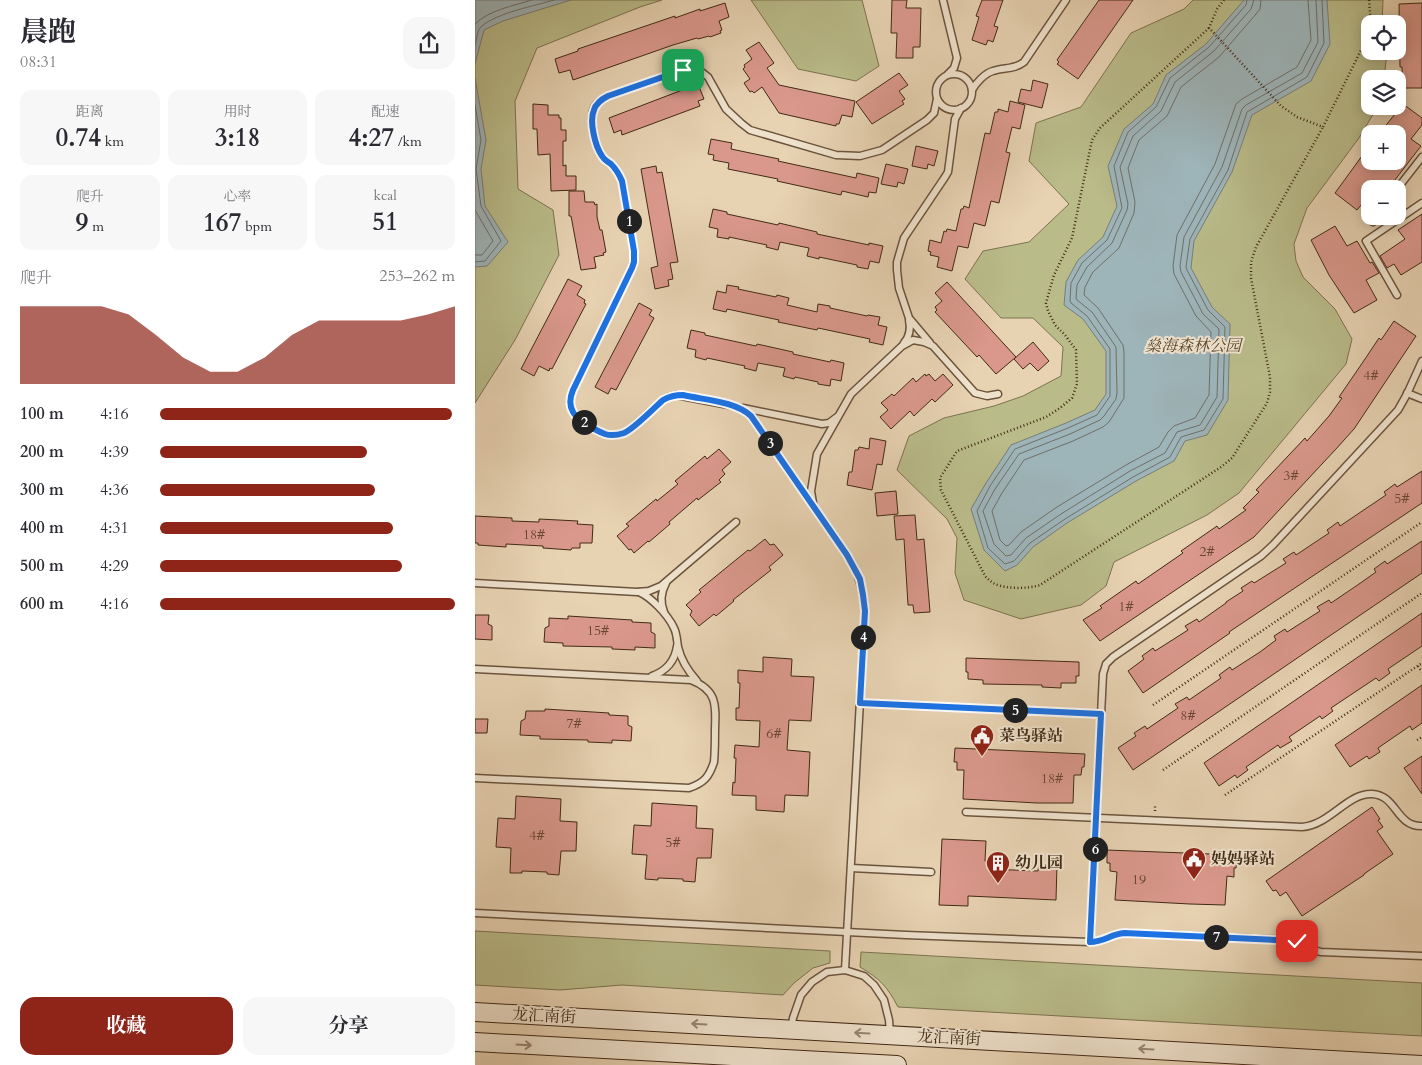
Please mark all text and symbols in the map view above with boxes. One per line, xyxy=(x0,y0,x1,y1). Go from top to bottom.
text: 晨跑 xyxy=(20,13,76,51)
map controls xyxy=(1361,15,1406,225)
button: locate xyxy=(1361,15,1406,60)
button: share xyxy=(403,17,455,69)
pin xyxy=(662,49,704,91)
text: 08:31 xyxy=(20,51,57,73)
icon: arrive xyxy=(669,56,697,84)
button: layers xyxy=(1361,70,1406,115)
text: 距离 xyxy=(76,102,104,121)
text: 用时 xyxy=(223,102,251,121)
text: 配速 xyxy=(371,102,399,121)
text: 0.74 xyxy=(55,121,101,155)
text: 3:18 xyxy=(215,121,260,155)
text: 4:27 xyxy=(349,121,394,155)
button: + xyxy=(1361,125,1406,170)
text: km xyxy=(101,132,124,151)
text: /km xyxy=(394,132,422,151)
button: − xyxy=(1361,180,1406,225)
text: kcal xyxy=(373,186,397,205)
text: 爬升 xyxy=(76,187,104,206)
text: 心率 xyxy=(223,187,251,206)
text: 51 xyxy=(372,205,398,239)
text: 9 xyxy=(76,206,88,240)
text: 167 xyxy=(203,206,241,240)
pin: 1 xyxy=(617,208,641,234)
text: 1 xyxy=(626,212,633,231)
text: m xyxy=(88,217,104,236)
text: bpm xyxy=(241,217,272,236)
text: 253–262 m xyxy=(379,265,455,287)
text: 爬升 xyxy=(20,267,52,289)
park label: 燊海森林公园 xyxy=(1145,335,1244,357)
house number: 4# xyxy=(1363,366,1380,385)
text: 100 m xyxy=(20,403,64,425)
text: 4:16 xyxy=(100,403,129,425)
pin: 2 xyxy=(571,410,597,434)
text: 2 xyxy=(581,413,588,432)
pin: 3 xyxy=(757,430,783,456)
text: 3 xyxy=(767,434,774,453)
text: 200 m xyxy=(20,441,64,463)
text: 4:39 xyxy=(100,441,129,463)
house number: 3# xyxy=(1283,466,1300,485)
text: 300 m xyxy=(20,479,64,501)
text: 4:36 xyxy=(100,479,129,501)
house number: 5# xyxy=(1394,489,1411,508)
text: 400 m xyxy=(20,517,64,539)
text: 4:31 xyxy=(100,517,129,539)
house number: 18# xyxy=(523,525,546,544)
house number: 2# xyxy=(1199,542,1216,561)
text: 500 m xyxy=(20,555,64,577)
text: 4:29 xyxy=(100,555,129,577)
text: 600 m xyxy=(20,593,64,615)
text: 4:16 xyxy=(100,593,129,615)
house number: 1# xyxy=(1118,597,1135,616)
house number: 15# xyxy=(587,621,610,640)
pin: 4 xyxy=(851,624,875,650)
text: 4 xyxy=(860,628,867,647)
pin: 5 xyxy=(1003,698,1027,722)
text: 5 xyxy=(1012,701,1019,720)
house number: 8# xyxy=(1180,706,1197,725)
house number: 7# xyxy=(566,714,583,733)
public building icon: 菜鸟驿站 xyxy=(969,723,995,757)
house number: 6# xyxy=(766,724,783,743)
place label: 菜鸟驿站 xyxy=(999,725,1063,747)
house number: 18# xyxy=(1041,769,1064,788)
house number: 4# xyxy=(529,826,546,845)
house number: 5# xyxy=(665,833,682,852)
pin: 6 xyxy=(1083,836,1107,862)
text: 6 xyxy=(1092,840,1099,859)
public building icon: 妈妈驿站 xyxy=(1181,846,1207,880)
place label: 妈妈驿站 xyxy=(1211,848,1275,870)
building icon: 幼儿园 xyxy=(985,850,1011,884)
place label: 幼儿园 xyxy=(1015,852,1063,874)
house number: 19 xyxy=(1132,870,1146,889)
pin xyxy=(1276,920,1318,962)
pin: 7 xyxy=(1203,924,1229,950)
icon: check xyxy=(1283,927,1311,955)
text: 7 xyxy=(1213,928,1220,947)
button: 收藏 xyxy=(20,997,233,1055)
button: 分享 xyxy=(243,997,455,1055)
street label: 龙汇南街 xyxy=(511,1003,577,1029)
one-way arrow xyxy=(692,1020,708,1029)
street label: 龙汇南街 xyxy=(916,1025,982,1051)
one-way arrow xyxy=(854,1029,870,1038)
one-way arrow xyxy=(515,1040,531,1049)
one-way arrow xyxy=(1138,1045,1154,1054)

